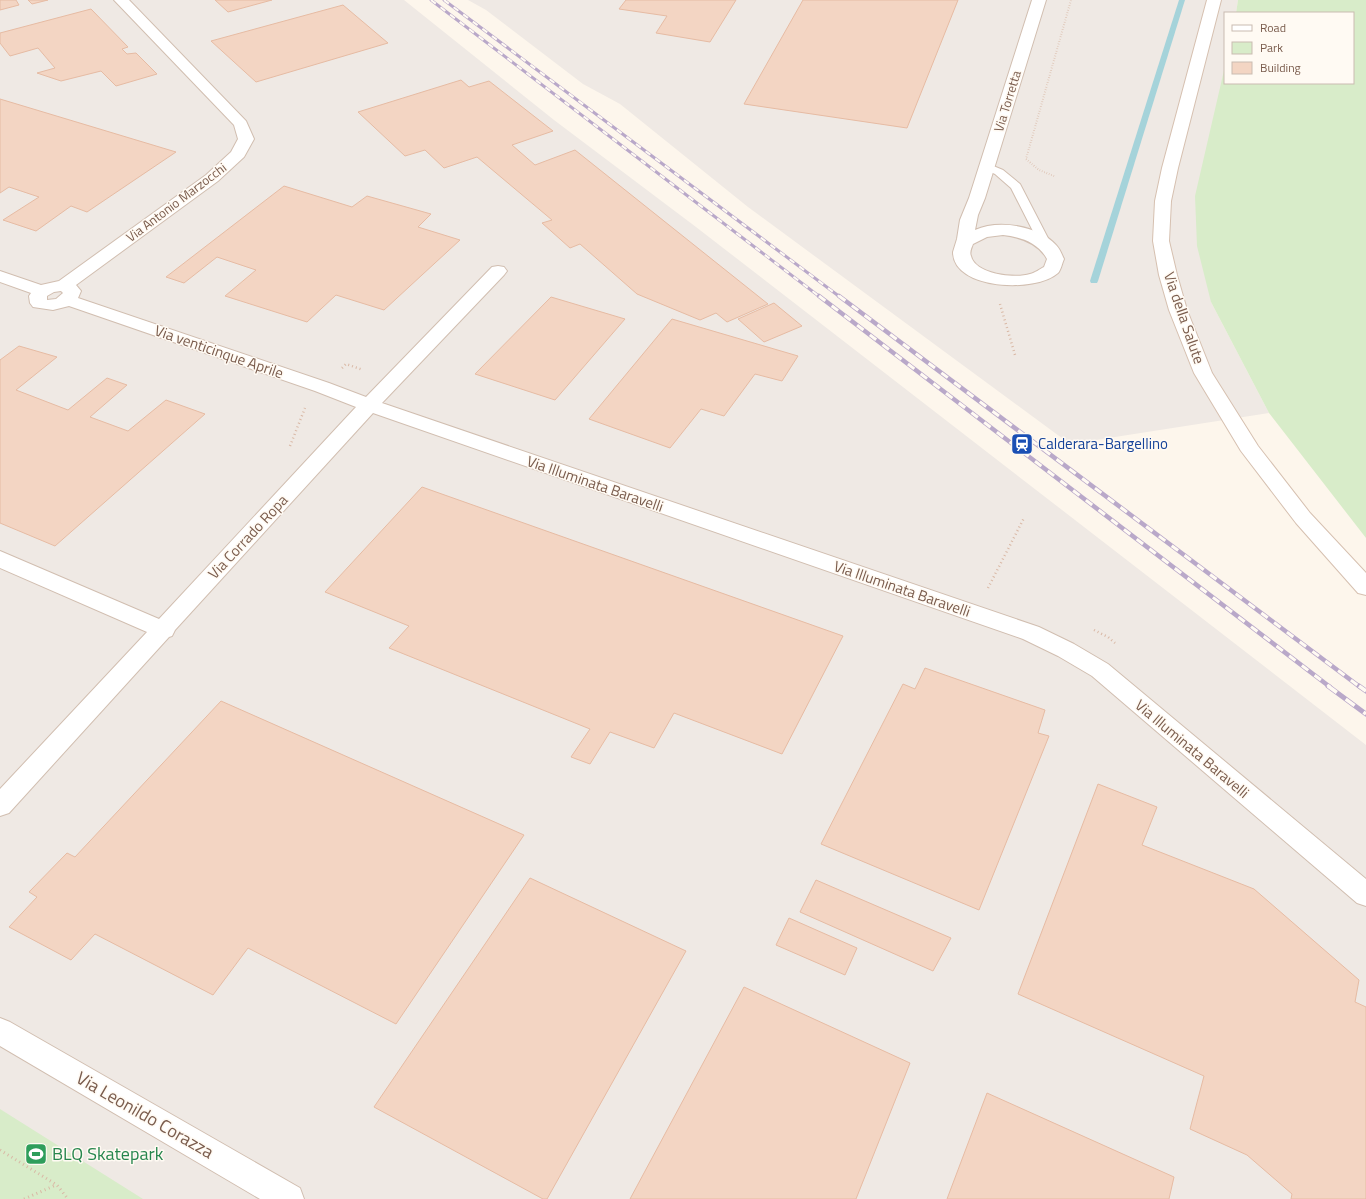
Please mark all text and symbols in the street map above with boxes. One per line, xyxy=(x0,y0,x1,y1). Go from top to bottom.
legend xyxy=(1224,12,1354,84)
text: Road xyxy=(1260,18,1286,37)
text: Park xyxy=(1260,38,1283,57)
text: Building xyxy=(1260,58,1301,77)
street label: Via Torretta xyxy=(988,67,1026,134)
street label: Via Antonio Marzocchi xyxy=(122,158,230,246)
street label: Via della Salute xyxy=(1158,269,1211,367)
street label: Via venticinque Aprile xyxy=(152,319,287,384)
station icon: Calderara-Bargellino xyxy=(1009,431,1035,457)
place label: Calderara-Bargellino xyxy=(1038,432,1168,455)
street label: Via Illuminata Baravelli xyxy=(524,449,667,518)
street label: Via Corrado Ropa xyxy=(202,489,293,584)
street label: Via Illuminata Baravelli xyxy=(831,554,974,623)
street label: Via Illuminata Baravelli xyxy=(1130,694,1255,803)
street label: Via Leonildo Corazza xyxy=(71,1064,219,1165)
place label: BLQ Skatepark xyxy=(52,1140,164,1167)
sports icon: BLQ Skatepark xyxy=(23,1141,49,1167)

